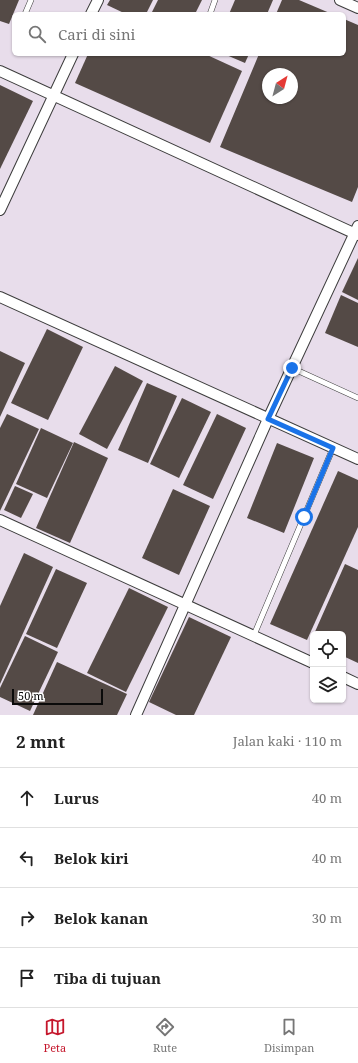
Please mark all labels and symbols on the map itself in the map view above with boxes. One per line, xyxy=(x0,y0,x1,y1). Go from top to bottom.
north arrow xyxy=(262,68,298,104)
route end xyxy=(283,359,301,377)
route start xyxy=(295,508,313,526)
scale bar xyxy=(12,687,103,706)

